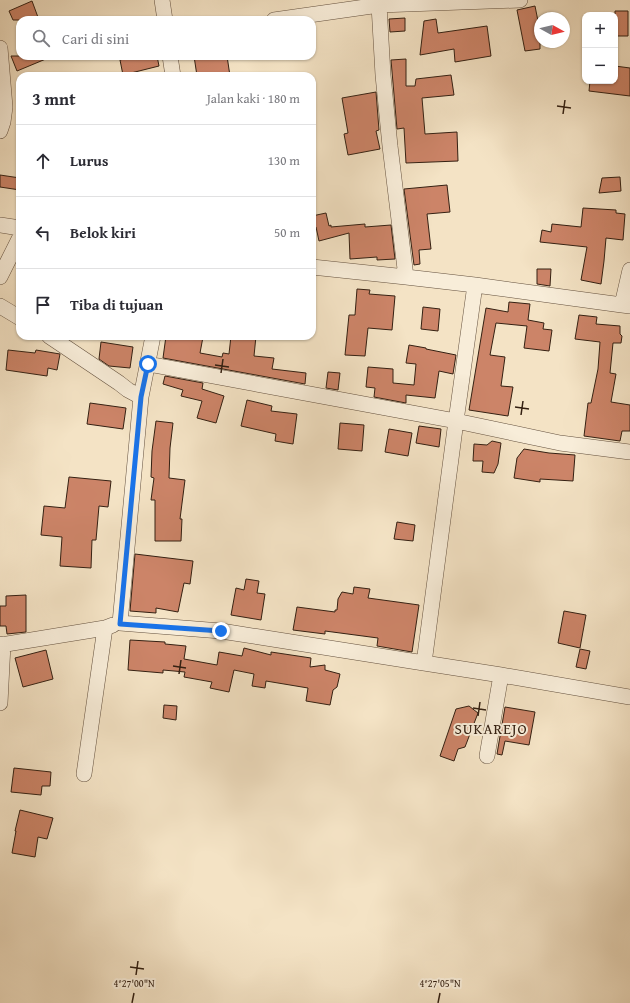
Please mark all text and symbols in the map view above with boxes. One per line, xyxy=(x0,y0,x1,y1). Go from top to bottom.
north arrow xyxy=(534,12,570,48)
map controls xyxy=(582,12,618,84)
button: + xyxy=(582,12,618,48)
search box xyxy=(16,16,316,60)
icon: search xyxy=(30,27,52,49)
text: Cari di sini xyxy=(62,28,129,49)
button: − xyxy=(582,48,618,84)
text: 3 mnt xyxy=(32,86,76,111)
text: Jalan kaki · 180 m xyxy=(207,89,300,108)
icon: ahead xyxy=(32,150,54,172)
text: Lurus xyxy=(70,150,108,171)
text: 130 m xyxy=(268,151,300,170)
icon: left xyxy=(32,222,54,244)
text: Belok kiri xyxy=(70,222,136,243)
text: 50 m xyxy=(274,223,300,242)
icon: arrive xyxy=(32,294,54,316)
text: Tiba di tujuan xyxy=(70,294,163,315)
route start xyxy=(139,355,157,373)
route end xyxy=(212,622,230,640)
district label: SUKAREJO xyxy=(454,718,528,739)
text: 4°27'00"N xyxy=(113,976,155,991)
text: 4°27'05"N xyxy=(419,976,461,991)

